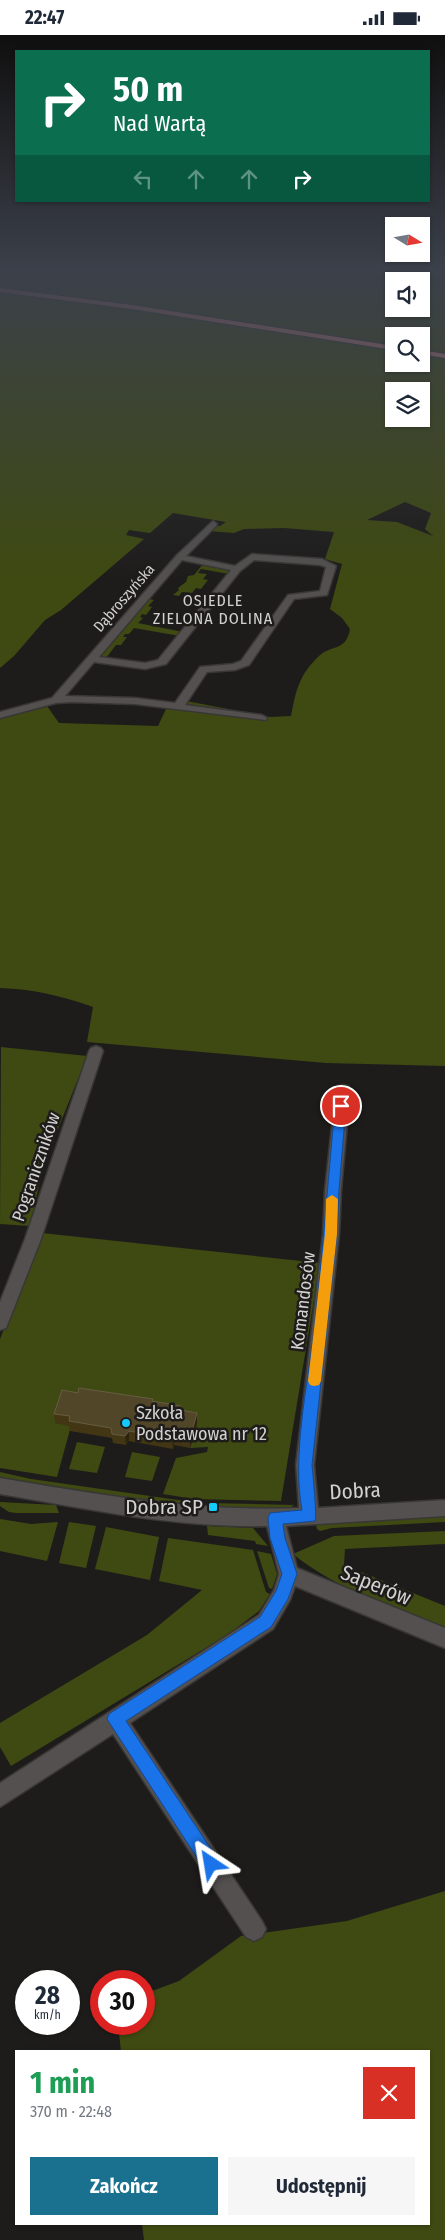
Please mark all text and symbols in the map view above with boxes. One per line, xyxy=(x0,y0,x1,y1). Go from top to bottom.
text: 22:47 xyxy=(25,6,64,29)
text: 50 m xyxy=(113,68,183,110)
icon: right xyxy=(30,70,95,135)
text: Nad Wartą xyxy=(113,110,206,137)
icon: left xyxy=(129,165,157,193)
icon: ahead xyxy=(182,165,210,193)
icon: ahead xyxy=(235,165,263,193)
icon: right xyxy=(288,165,316,193)
north arrow xyxy=(385,217,430,263)
map controls xyxy=(385,217,430,427)
button: sound xyxy=(385,272,430,317)
button: search xyxy=(385,327,430,372)
button: layers xyxy=(385,382,430,427)
street label: Dąbroszyńska xyxy=(90,560,158,636)
district label: OSIEDLE ZIELONA DOLINA xyxy=(153,591,273,628)
pin xyxy=(320,1085,362,1127)
icon: arrive xyxy=(327,1092,355,1120)
street label: Pograniczników xyxy=(7,1109,65,1224)
street label: Komandosów xyxy=(286,1250,320,1351)
place label: Szkoła Podstawowa nr 12 xyxy=(136,1402,267,1445)
marker: Szkoła Podstawowa nr 12 xyxy=(120,1417,132,1429)
street label: Dobra xyxy=(329,1477,381,1505)
place label: Dobra SP xyxy=(125,1494,203,1520)
marker: Dobra SP xyxy=(207,1501,219,1513)
street label: Saperów xyxy=(337,1559,415,1611)
position arrow xyxy=(184,1837,236,1889)
speed limit sign: 30 xyxy=(90,1970,155,2035)
text: 28 xyxy=(35,1981,60,2011)
text: km/h xyxy=(34,2008,61,2022)
text: 1 min xyxy=(30,2065,95,2101)
button: close xyxy=(363,2067,415,2119)
text: 370 m · 22:48 xyxy=(30,2102,112,2121)
button: Zakończ xyxy=(30,2157,218,2215)
button: Udostępnij xyxy=(228,2157,415,2215)

